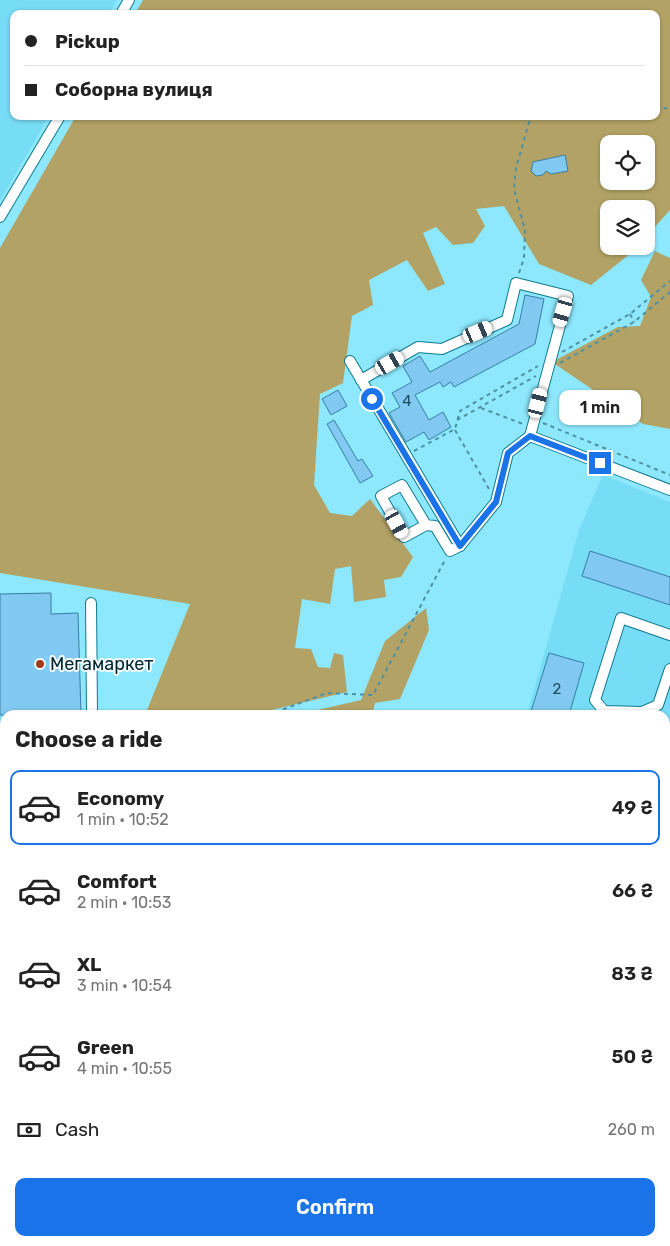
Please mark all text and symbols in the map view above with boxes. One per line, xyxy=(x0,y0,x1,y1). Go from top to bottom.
text: Pickup xyxy=(55,30,120,53)
text: Соборна вулиця xyxy=(55,78,213,101)
map controls xyxy=(600,135,655,255)
button: locate xyxy=(600,135,655,190)
button: layers xyxy=(600,200,655,255)
car xyxy=(551,296,574,328)
car xyxy=(461,319,494,345)
car xyxy=(373,349,406,377)
car xyxy=(527,387,548,419)
route start xyxy=(361,388,383,410)
callout: 1 min xyxy=(559,390,641,426)
house number: 4 xyxy=(402,392,412,410)
text: 1 min xyxy=(580,398,620,417)
route end xyxy=(589,452,611,474)
car xyxy=(383,507,410,541)
place label: Мегамаркет xyxy=(50,653,154,675)
marker: Мегамаркет xyxy=(34,658,46,670)
house number: 2 xyxy=(553,680,562,698)
text: Choose a ride xyxy=(15,726,162,753)
icon: car xyxy=(17,785,62,830)
text: Economy xyxy=(77,787,164,810)
text: 49 ₴ xyxy=(612,796,653,819)
text: 1 min · 10:52 xyxy=(77,810,169,829)
icon: car xyxy=(17,868,62,913)
text: Comfort xyxy=(77,870,157,893)
text: 66 ₴ xyxy=(612,879,653,902)
text: 2 min · 10:53 xyxy=(77,893,171,912)
icon: car xyxy=(17,951,62,996)
text: XL xyxy=(77,953,101,976)
text: 83 ₴ xyxy=(611,962,653,985)
text: 3 min · 10:54 xyxy=(77,976,172,995)
icon: car xyxy=(17,1034,62,1079)
text: Green xyxy=(77,1036,134,1059)
text: 50 ₴ xyxy=(611,1045,653,1068)
text: 4 min · 10:55 xyxy=(77,1059,172,1078)
icon: cash xyxy=(15,1116,43,1144)
text: Cash xyxy=(55,1118,99,1141)
text: 260 m xyxy=(608,1120,655,1139)
button: Confirm xyxy=(15,1178,655,1236)

